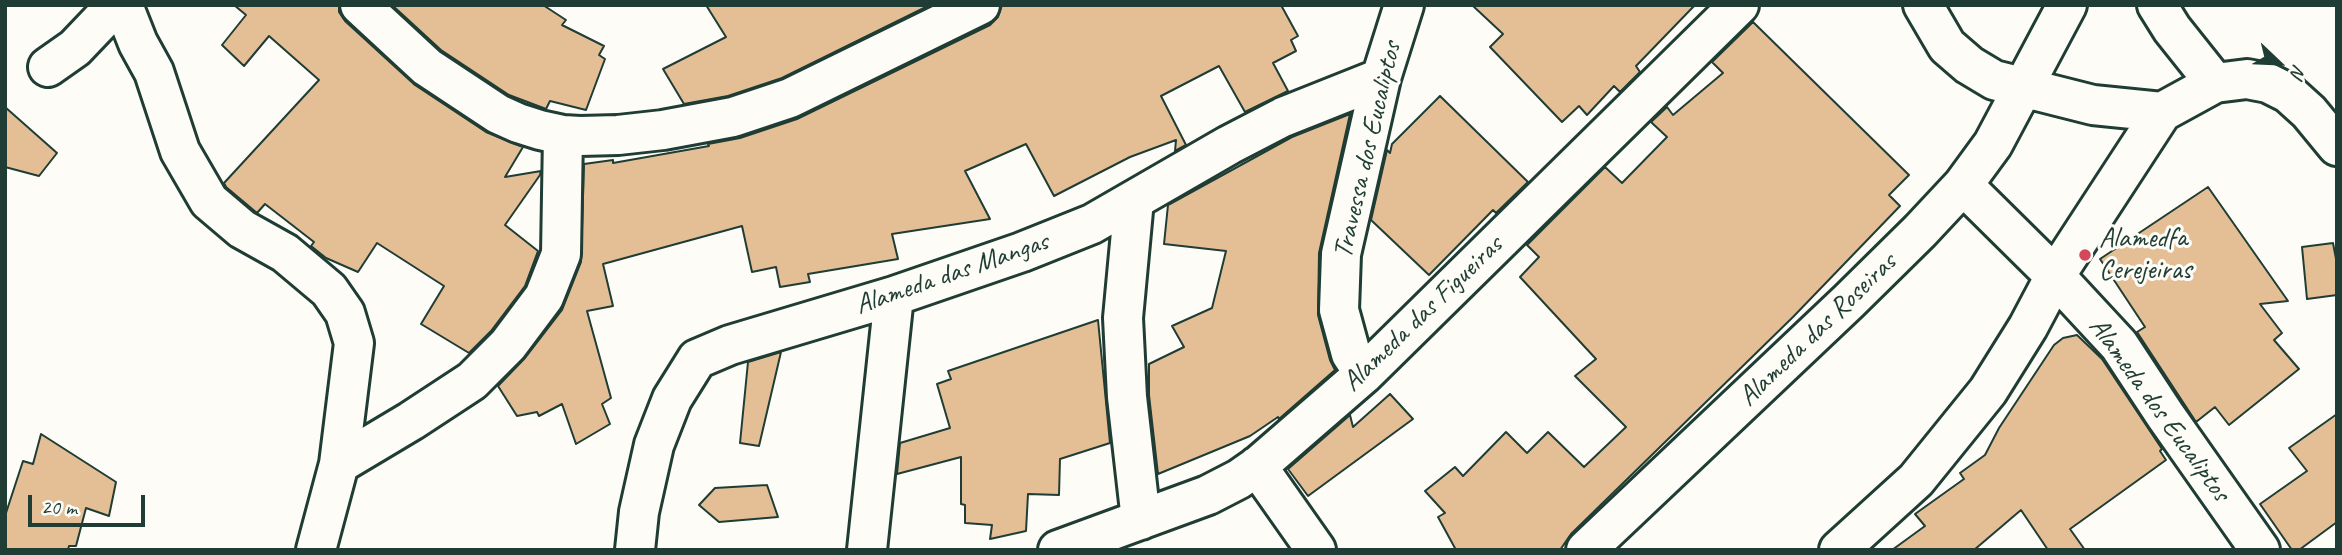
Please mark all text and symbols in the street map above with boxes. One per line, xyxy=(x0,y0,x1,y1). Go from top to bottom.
north arrow xyxy=(2244,28,2314,98)
street label: Travessa dos Eucaliptos xyxy=(1327,38,1409,262)
text: N xyxy=(2285,61,2312,81)
place label: Alamedfa Cerejeiras xyxy=(2099,222,2191,288)
street label: Alameda das Mangas xyxy=(851,225,1053,323)
street label: Alameda das Figueiras xyxy=(1336,229,1510,399)
street label: Alameda das Roseiras xyxy=(1732,246,1904,414)
marker: Alamedfa Cerejeiras xyxy=(2077,247,2093,263)
street label: Alameda dos Eucaliptos xyxy=(2081,311,2237,509)
scale bar xyxy=(32,482,149,526)
text: 20 m xyxy=(41,494,77,520)

